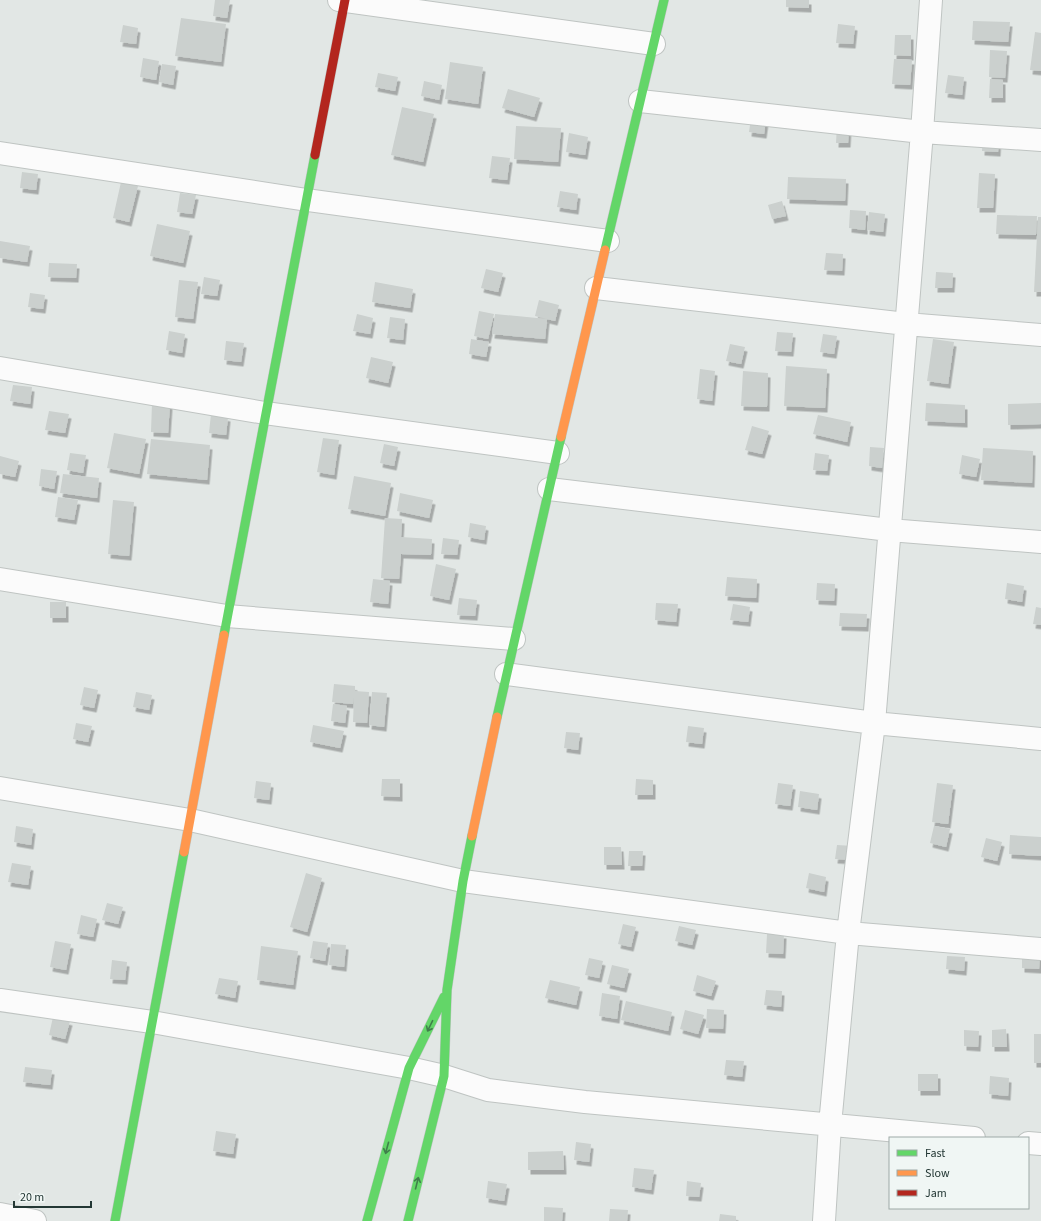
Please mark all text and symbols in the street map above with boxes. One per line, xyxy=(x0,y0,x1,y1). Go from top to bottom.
one-way arrow xyxy=(426,1019,433,1031)
legend xyxy=(889,1137,1029,1209)
one-way arrow xyxy=(383,1141,391,1154)
text: Fast xyxy=(925,1145,945,1162)
text: Slow xyxy=(925,1165,950,1182)
one-way arrow xyxy=(414,1177,422,1190)
scale bar xyxy=(14,1183,91,1209)
text: Jam xyxy=(925,1185,947,1202)
text: 20 m xyxy=(20,1189,44,1206)

